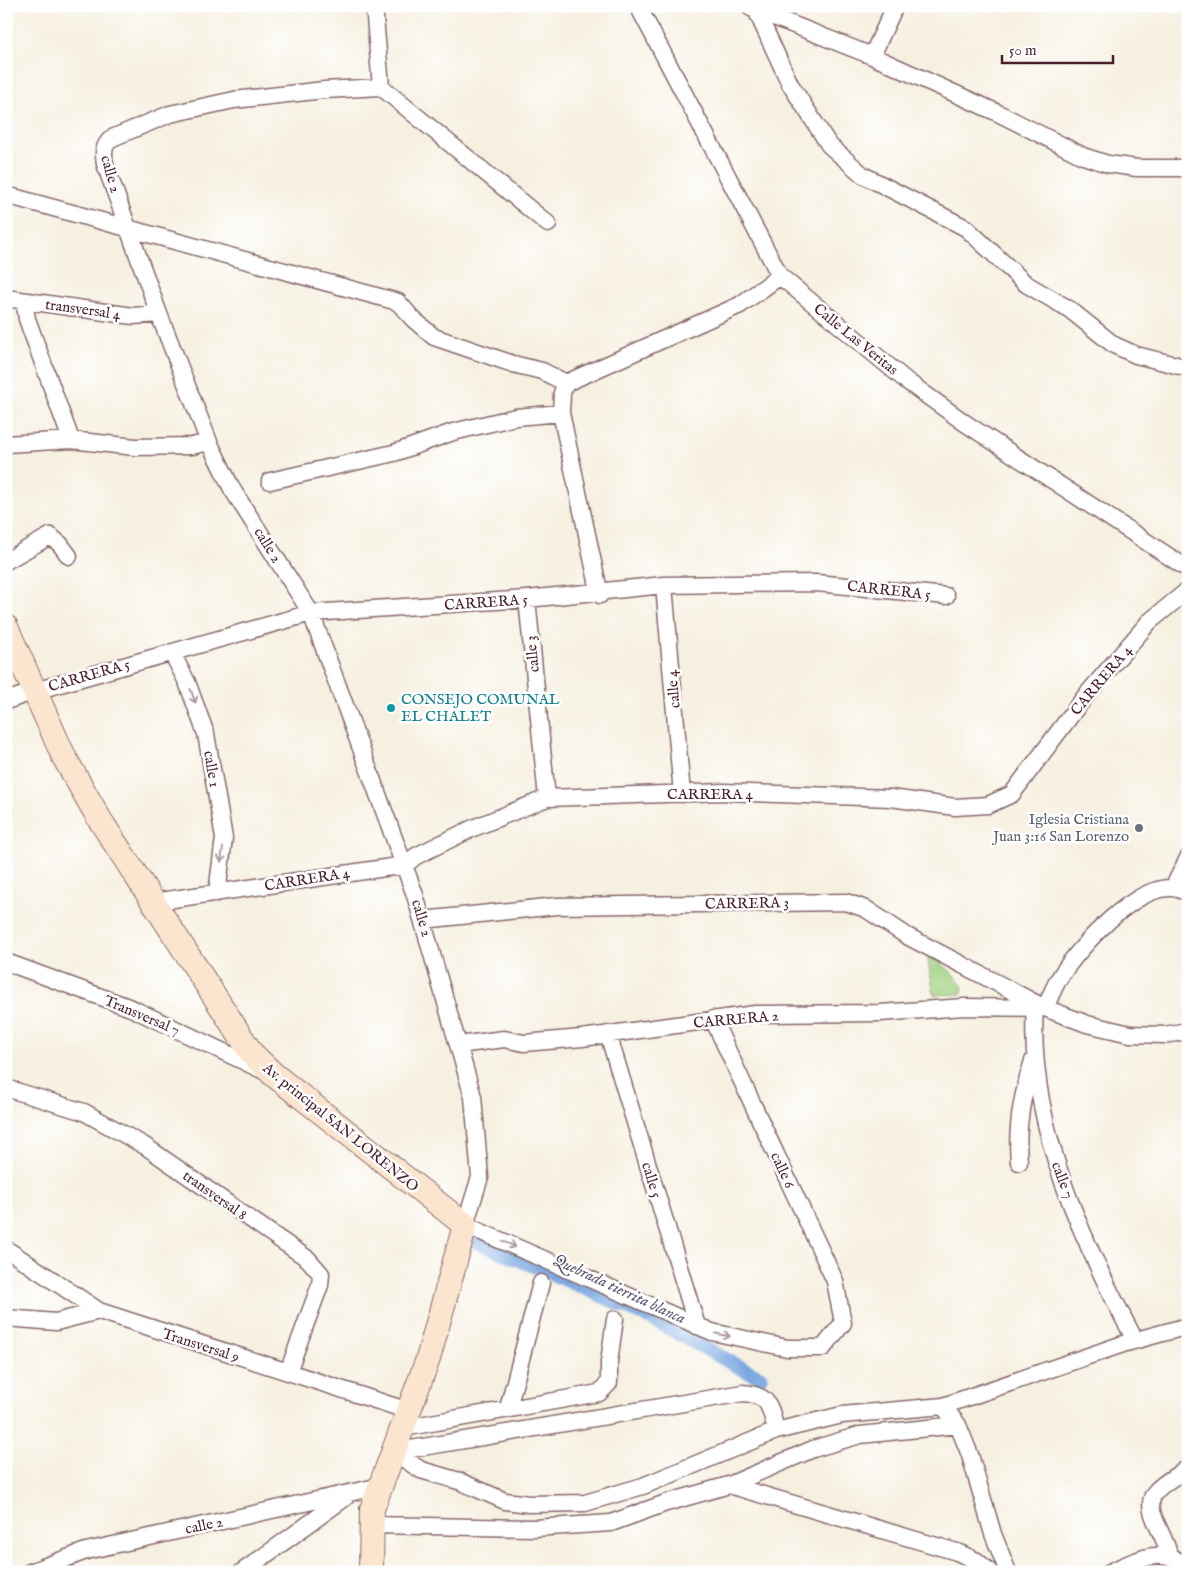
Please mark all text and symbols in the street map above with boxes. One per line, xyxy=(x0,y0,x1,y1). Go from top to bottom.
scale bar xyxy=(1002,32,1113,64)
text: 50 m xyxy=(1009,41,1037,60)
street label: calle 2 xyxy=(96,153,125,195)
street label: transversal 4 xyxy=(44,295,122,324)
street label: Calle Las Veritas xyxy=(809,299,902,379)
street label: calle 2 xyxy=(249,524,286,567)
street label: CARRERA 5 xyxy=(846,577,932,604)
street label: CARRERA 5 xyxy=(443,590,529,615)
street label: calle 3 xyxy=(521,635,544,673)
street label: CARRERA 4 xyxy=(1066,641,1137,719)
street label: CARRERA 5 xyxy=(46,655,133,696)
street label: calle 4 xyxy=(662,668,685,709)
one-way arrow xyxy=(189,688,198,704)
place label: CONSEJO COMUNAL EL CHALET xyxy=(401,690,560,726)
marker: CONSEJO COMUNAL EL CHALET xyxy=(385,702,397,714)
street label: calle 1 xyxy=(199,749,224,789)
street label: CARRERA 4 xyxy=(667,785,754,804)
place label: Iglesia Cristiana Juan 3:16 San Lorenzo xyxy=(991,810,1130,846)
marker: Iglesia Cristiana Juan 3:16 San Lorenzo xyxy=(1133,822,1145,834)
one-way arrow xyxy=(217,846,227,862)
street label: CARRERA 4 xyxy=(263,863,352,896)
street label: CARRERA 3 xyxy=(705,893,789,914)
street label: calle 2 xyxy=(407,897,436,939)
street label: Transversal 7 xyxy=(101,991,182,1040)
street label: CARRERA 2 xyxy=(693,1006,780,1033)
street label: Av. principal SAN LORENZO xyxy=(258,1058,423,1196)
street label: calle 6 xyxy=(766,1149,799,1192)
street label: calle 7 xyxy=(1047,1159,1078,1201)
street label: calle 5 xyxy=(637,1160,666,1201)
street label: transversal 8 xyxy=(179,1166,251,1225)
one-way arrow xyxy=(501,1240,516,1250)
water label: Quebrada tierrita blanca xyxy=(550,1250,688,1329)
street label: Transversal 9 xyxy=(160,1324,242,1367)
one-way arrow xyxy=(715,1331,731,1340)
street label: calle 2 xyxy=(183,1512,225,1539)

